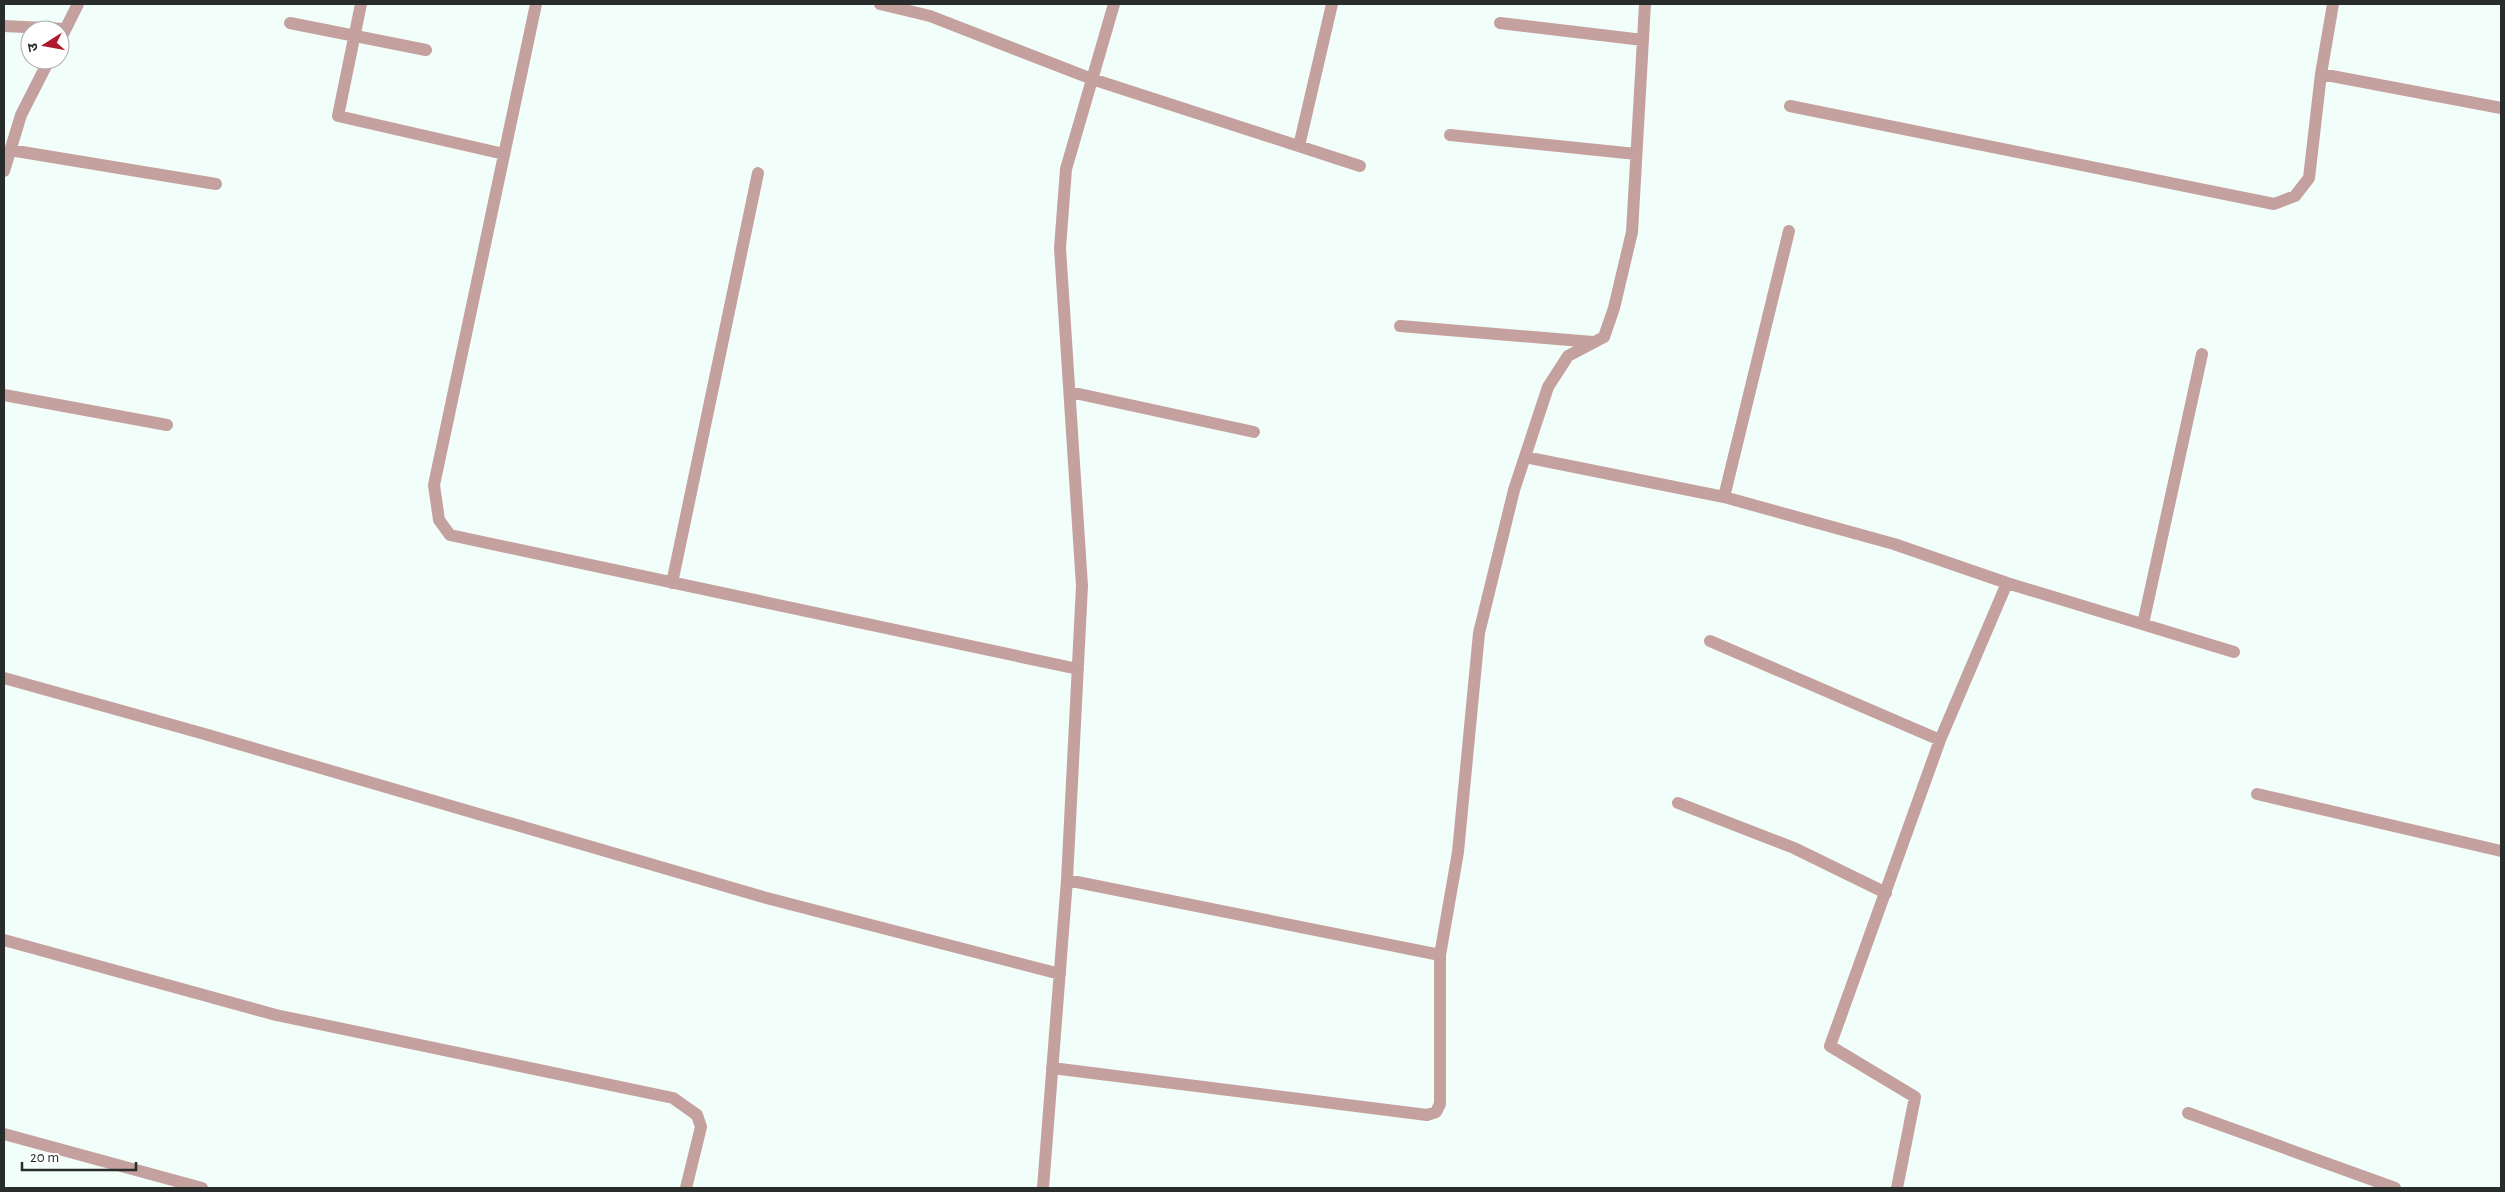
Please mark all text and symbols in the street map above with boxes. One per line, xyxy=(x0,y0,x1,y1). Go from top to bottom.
north arrow xyxy=(20,20,70,70)
text: उ xyxy=(25,41,41,53)
scale bar xyxy=(22,1140,136,1172)
text: 20 m xyxy=(30,1150,59,1165)

